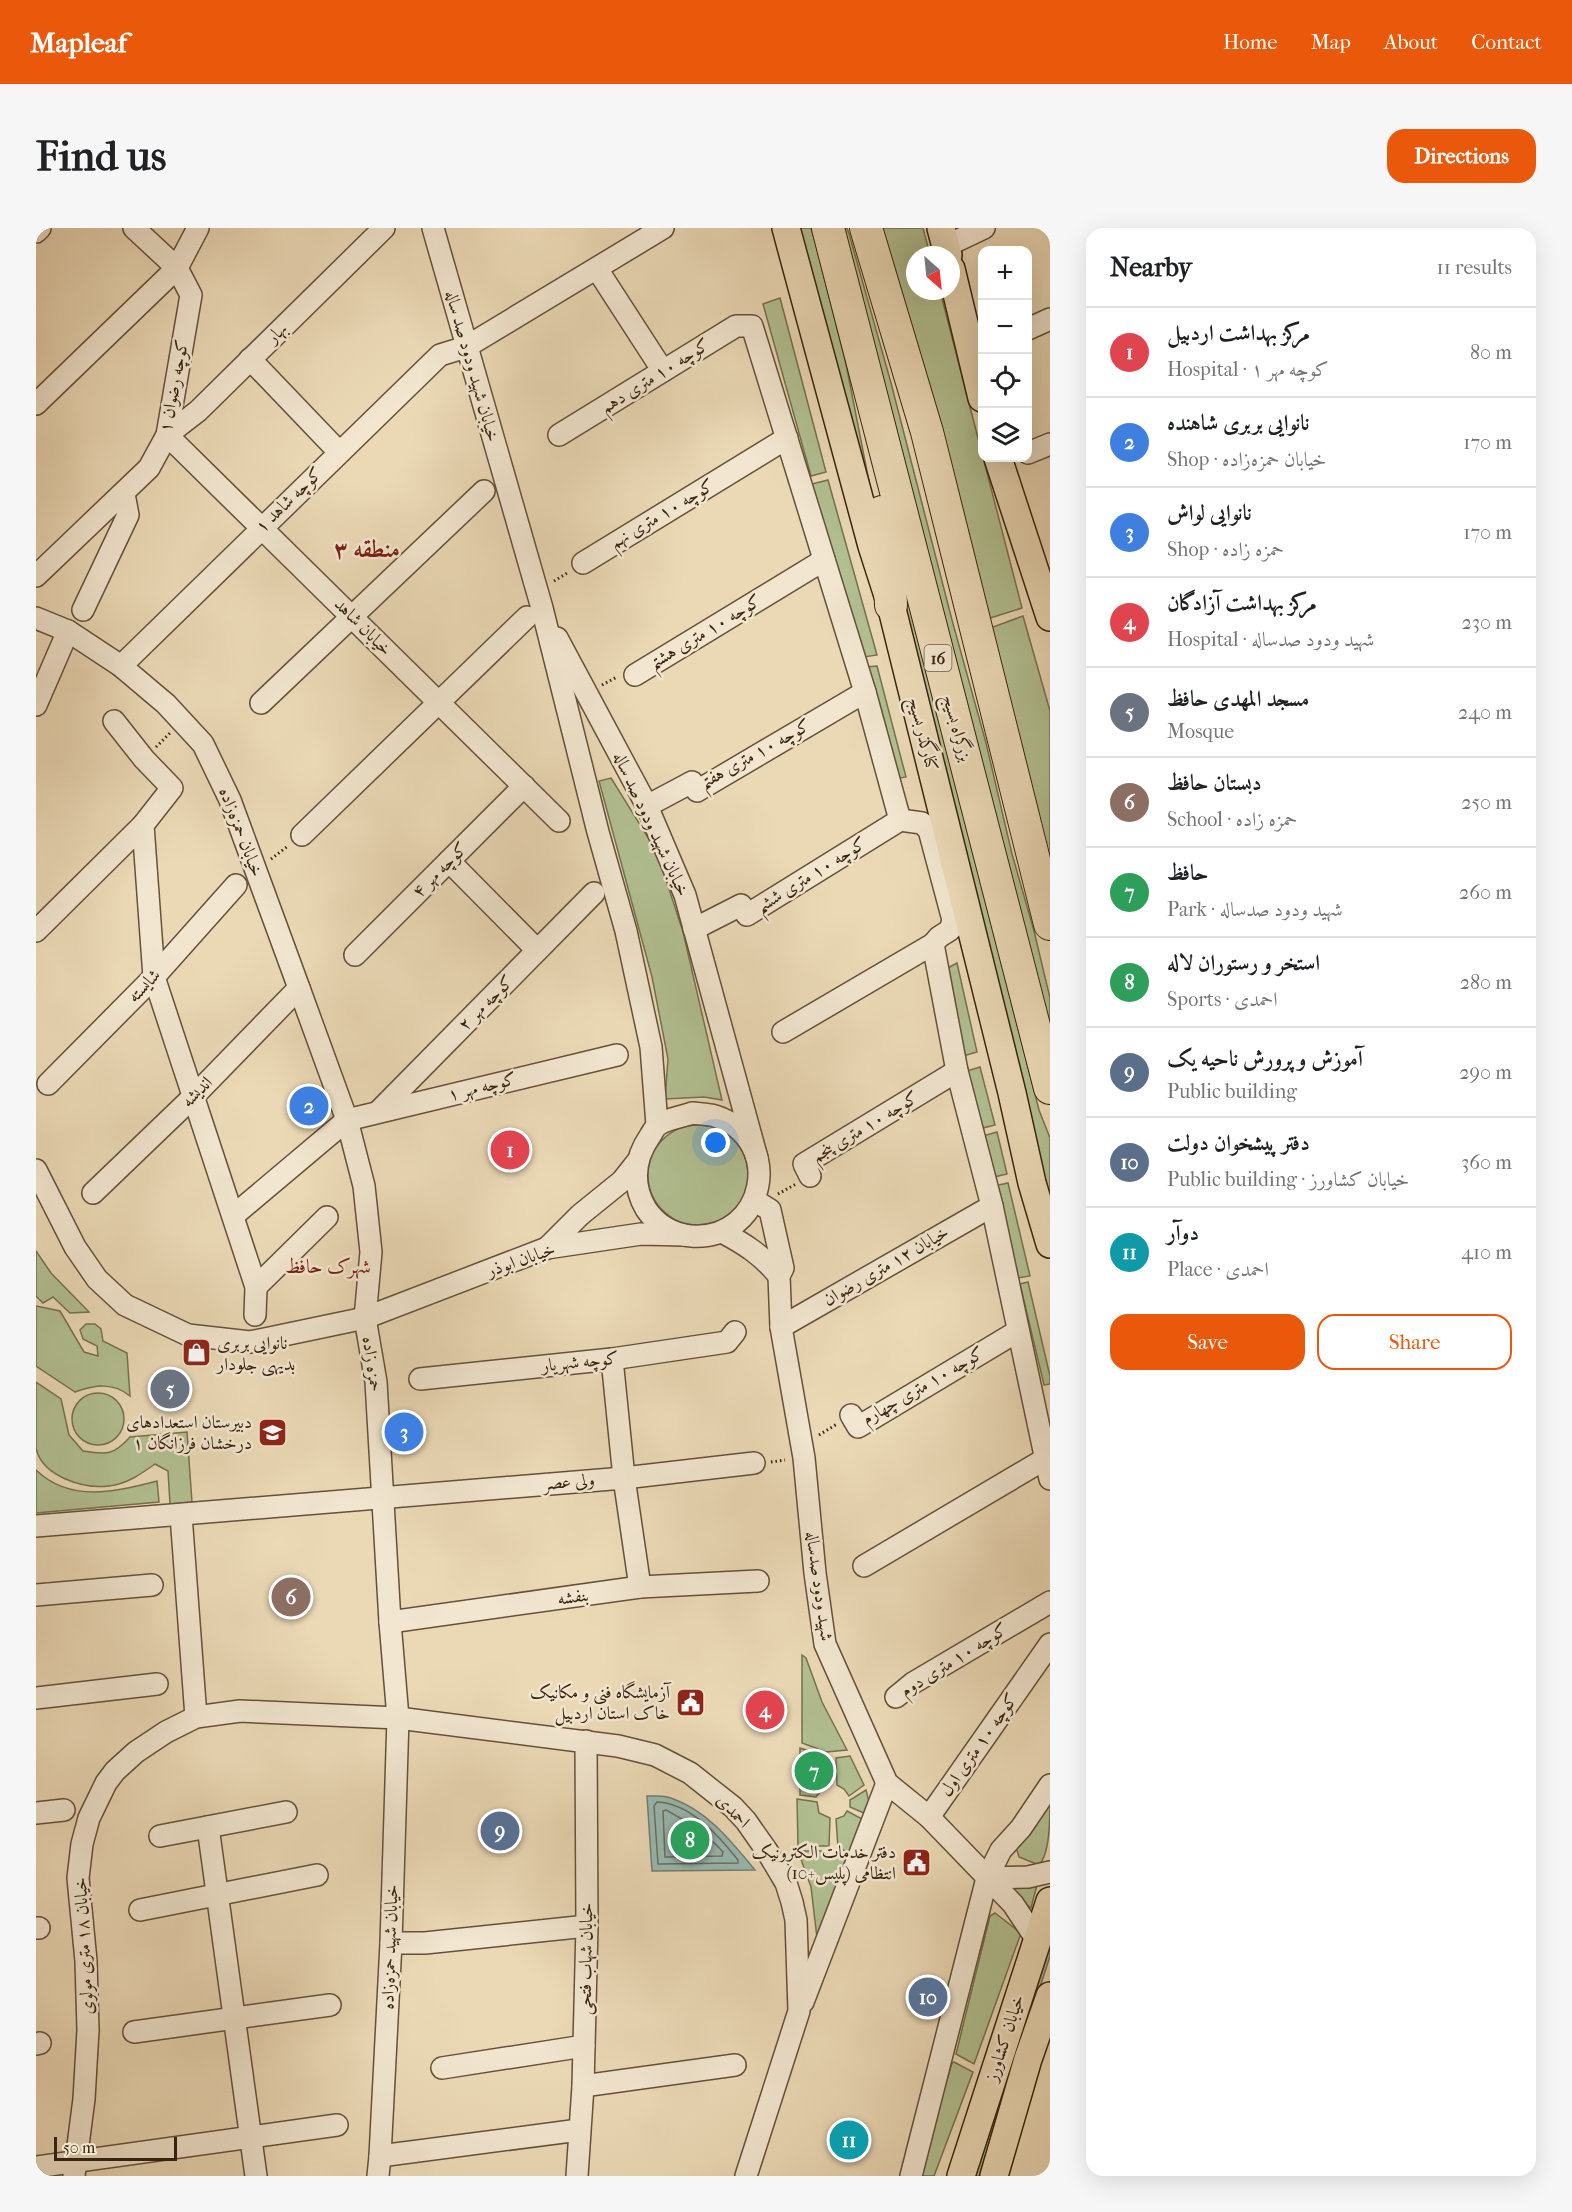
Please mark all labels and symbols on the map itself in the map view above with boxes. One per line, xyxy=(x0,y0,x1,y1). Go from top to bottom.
north arrow xyxy=(906,246,960,300)
street label: خیابان شهید ودود صد ساله xyxy=(439,288,504,444)
street label: بهار xyxy=(261,318,292,350)
street label: کوچه ۱۰ متری دهم xyxy=(597,334,717,423)
street label: کوچه رضوان ۱ xyxy=(155,338,195,435)
street label: کوچه شاهد ۱ xyxy=(251,463,328,539)
street label: کوچه ۱۰ متری نهم xyxy=(606,475,721,559)
district label: منطقه ۳ xyxy=(334,535,400,563)
street label: کوچه ۱۰ متری هشتم xyxy=(645,590,769,680)
street label: خیابان شاهد xyxy=(330,594,396,660)
road number: 16 xyxy=(924,645,952,671)
street label: بزرگراه بسیج xyxy=(933,692,978,765)
street label: کنارگذر بسیج xyxy=(899,694,945,774)
street label: کوچه ۱۰ متری هفتم xyxy=(696,715,818,799)
street label: خیابان شهید ودود صد ساله xyxy=(607,749,694,900)
street label: خیابان حمزه‌زاده xyxy=(213,784,268,880)
street label: کوچه ۱۰ متری ششم xyxy=(752,833,874,923)
street label: کوچه مهر ۴ xyxy=(408,838,473,903)
street label: شایسته xyxy=(123,965,165,1007)
street label: کوچه مهر ۲ xyxy=(454,971,519,1036)
street label: کوچه مهر ۱ xyxy=(446,1068,519,1108)
street label: اندیشه xyxy=(177,1072,217,1112)
pin: 2 xyxy=(290,1084,328,1128)
street label: کوچه ۱۰ متری پنجم xyxy=(808,1087,925,1172)
pin: 1 xyxy=(490,1128,530,1172)
your location xyxy=(701,1128,730,1157)
street label: خیابان ۱۲ متری رضوان xyxy=(819,1222,953,1310)
street label: خیابان ابوذر xyxy=(482,1239,558,1282)
district label: شهرک حافظ xyxy=(285,1255,371,1279)
place label: نانوایی بربری بدیهی جلودار xyxy=(215,1333,295,1377)
street label: حمزه زاده xyxy=(357,1335,386,1393)
shop icon: نانوایی بربری بدیهی جلودار xyxy=(180,1337,212,1369)
street label: کوچه ۱۰ متری چهارم xyxy=(858,1343,990,1434)
street label: کوچه شهریار xyxy=(539,1348,620,1379)
pin: 5 xyxy=(150,1366,190,1412)
pin: 3 xyxy=(384,1410,424,1454)
place label: دبیرستان استعدادهای درخشان فرزانگان ۱ xyxy=(126,1412,252,1455)
school or university icon: دبیرستان استعدادهای درخشان فرزانگان ۱ xyxy=(257,1416,289,1448)
street label: ولی عصر xyxy=(540,1469,596,1496)
street label: شهید ودود صدساله xyxy=(800,1530,837,1642)
pin: 6 xyxy=(272,1574,310,1620)
street label: بنفشه xyxy=(556,1584,590,1610)
street label: کوچه ۱۰ متری دوم xyxy=(896,1619,1014,1706)
place label: آزمایشگاه فنی و مکانیک خاک استان اردبیل xyxy=(530,1680,672,1726)
public building icon: آزمایشگاه فنی و مکانیک خاک استان اردبیل xyxy=(675,1686,707,1718)
pin: 4 xyxy=(746,1688,784,1732)
street label: کوچه ۱۰ متری اول xyxy=(936,1689,1024,1802)
pin: 7 xyxy=(794,1748,834,1794)
street label: احمدی xyxy=(712,1790,754,1832)
pin: 9 xyxy=(480,1808,520,1854)
pin: 8 xyxy=(670,1818,710,1862)
place label: دفتر خدمات الکترونیک انتظامی (پلیس+10) xyxy=(751,1842,896,1886)
public building icon: دفتر خدمات الکترونیک انتظامی (پلیس+10) xyxy=(901,1846,933,1878)
street label: خیابان ۱۸ متری مولوی xyxy=(70,1877,98,2015)
street label: خیابان شهید حمزه‌زاده xyxy=(377,1884,404,2010)
street label: خیابان شهاب فتحی xyxy=(575,1903,598,2015)
pin: 10 xyxy=(908,1974,948,2020)
street label: خیابان کشاورز xyxy=(981,1992,1029,2086)
pin: 11 xyxy=(830,2118,868,2162)
scale bar xyxy=(54,2134,177,2162)

